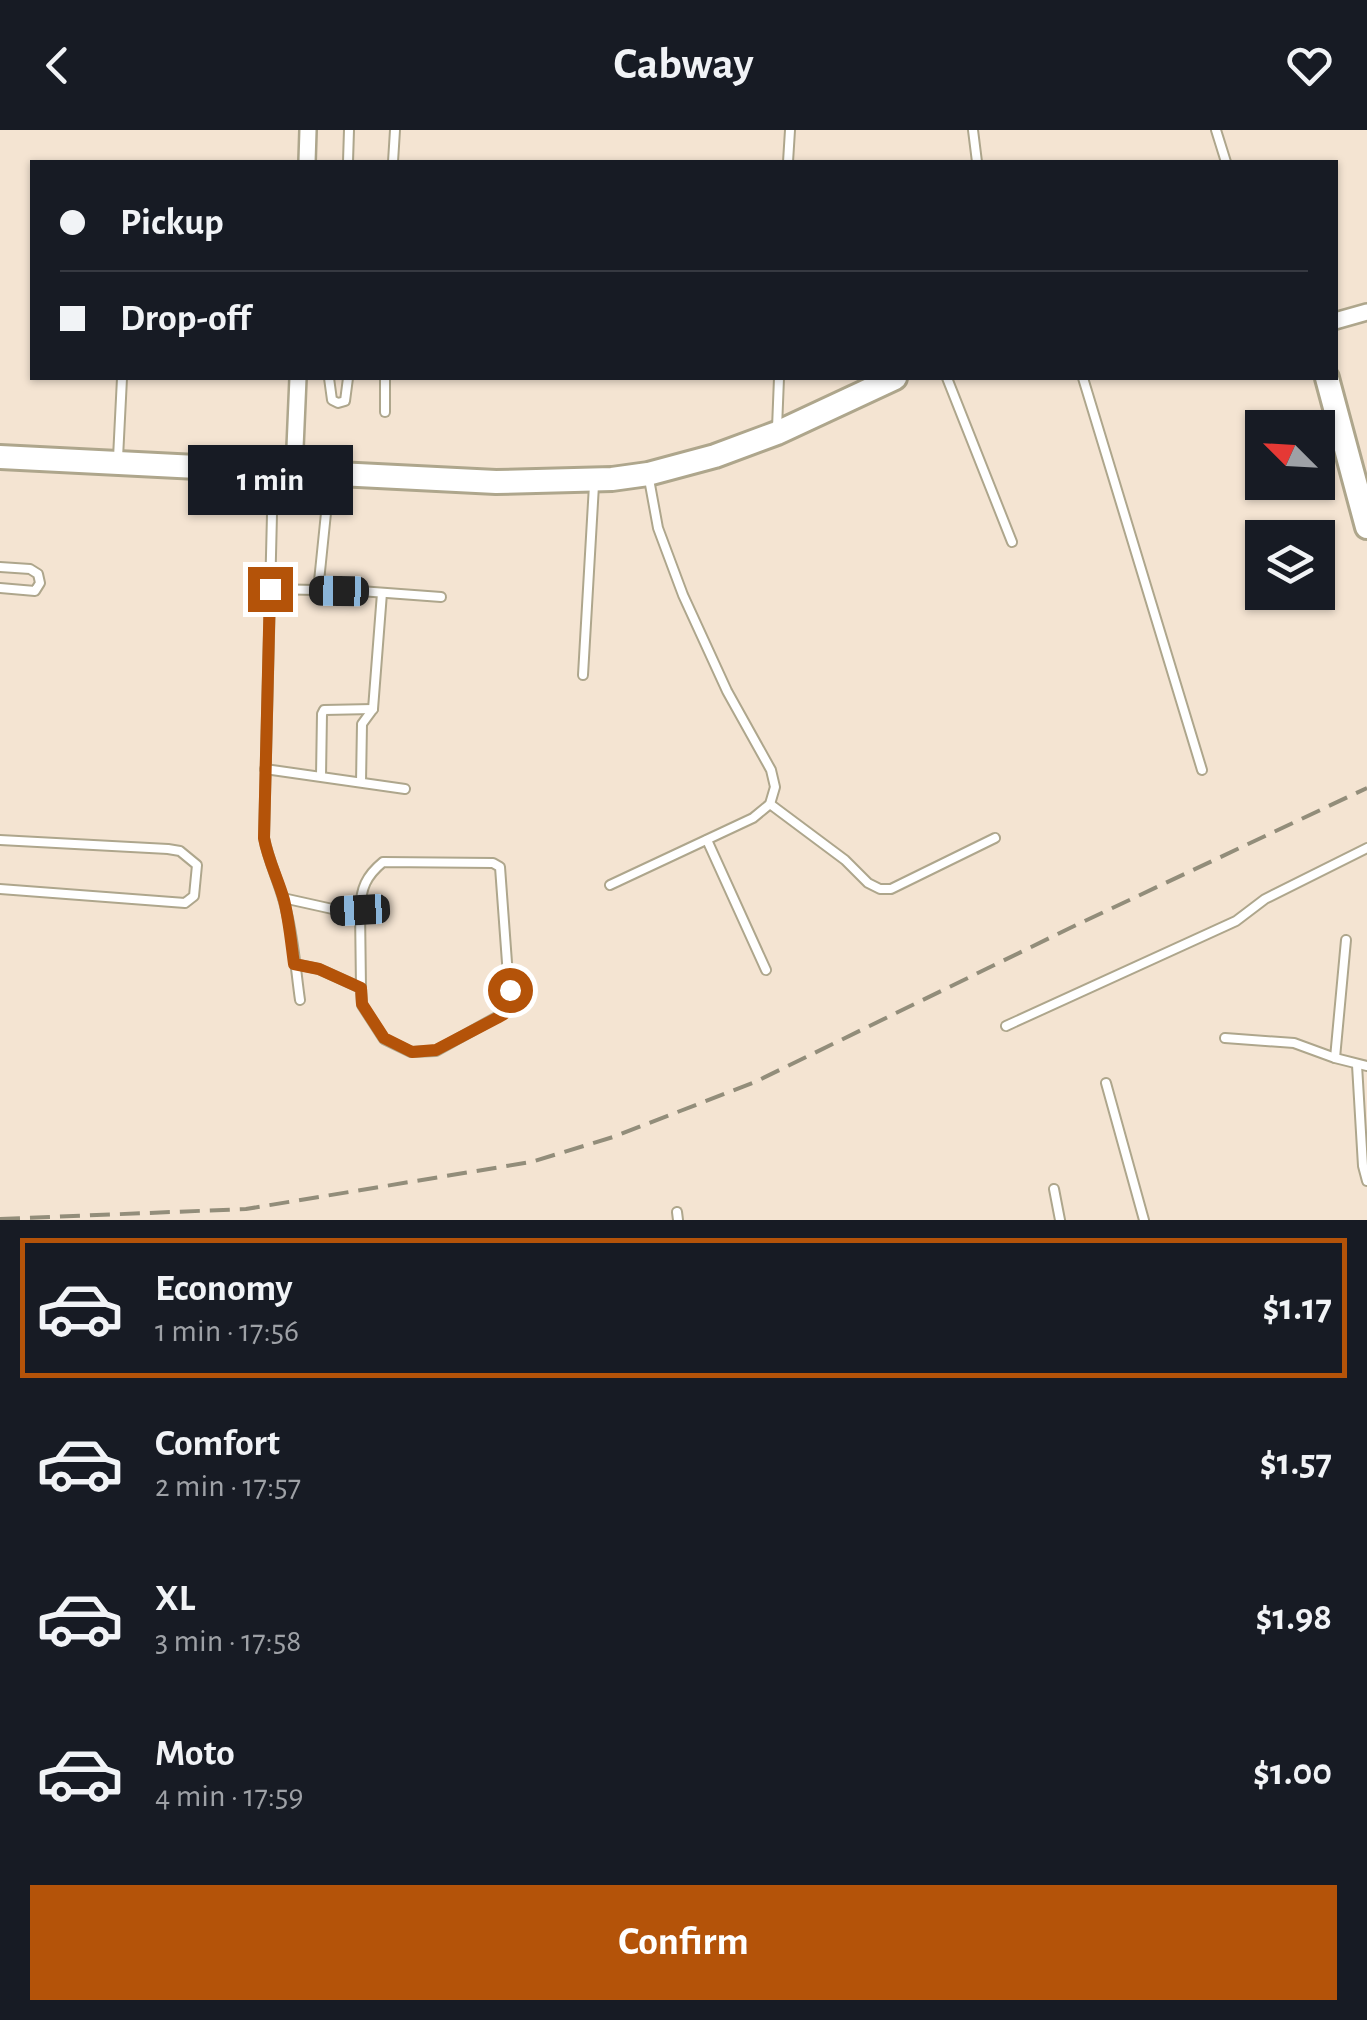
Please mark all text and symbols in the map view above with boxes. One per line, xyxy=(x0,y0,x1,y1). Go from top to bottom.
icon: back xyxy=(30,38,85,93)
icon: heart xyxy=(1282,38,1337,93)
text: Cabway xyxy=(613,42,754,87)
text: Pickup xyxy=(120,204,224,242)
text: Drop-off xyxy=(120,300,251,338)
north arrow xyxy=(1245,410,1335,500)
map controls xyxy=(1245,410,1335,610)
callout: 1 min xyxy=(188,444,352,514)
text: 1 min xyxy=(237,464,304,496)
button: layers xyxy=(1245,520,1335,610)
route end xyxy=(248,567,293,612)
car xyxy=(309,575,369,607)
car xyxy=(329,893,391,927)
route start xyxy=(488,968,533,1013)
icon: car xyxy=(35,1263,125,1353)
text: Economy xyxy=(155,1270,293,1308)
text: $1.17 xyxy=(1262,1289,1332,1327)
text: 1 min · 17:56 xyxy=(155,1315,299,1347)
icon: car xyxy=(35,1418,125,1508)
text: Comfort xyxy=(155,1425,280,1463)
text: $1.57 xyxy=(1260,1444,1332,1482)
text: 2 min · 17:57 xyxy=(155,1470,301,1502)
icon: car xyxy=(35,1573,125,1663)
text: XL xyxy=(155,1580,195,1618)
text: $1.98 xyxy=(1255,1599,1332,1637)
text: 3 min · 17:58 xyxy=(155,1625,301,1657)
icon: car xyxy=(35,1728,125,1818)
text: Moto xyxy=(155,1735,235,1773)
text: $1.00 xyxy=(1253,1754,1332,1792)
text: 4 min · 17:59 xyxy=(155,1780,304,1812)
button: Confirm xyxy=(30,1885,1337,2000)

